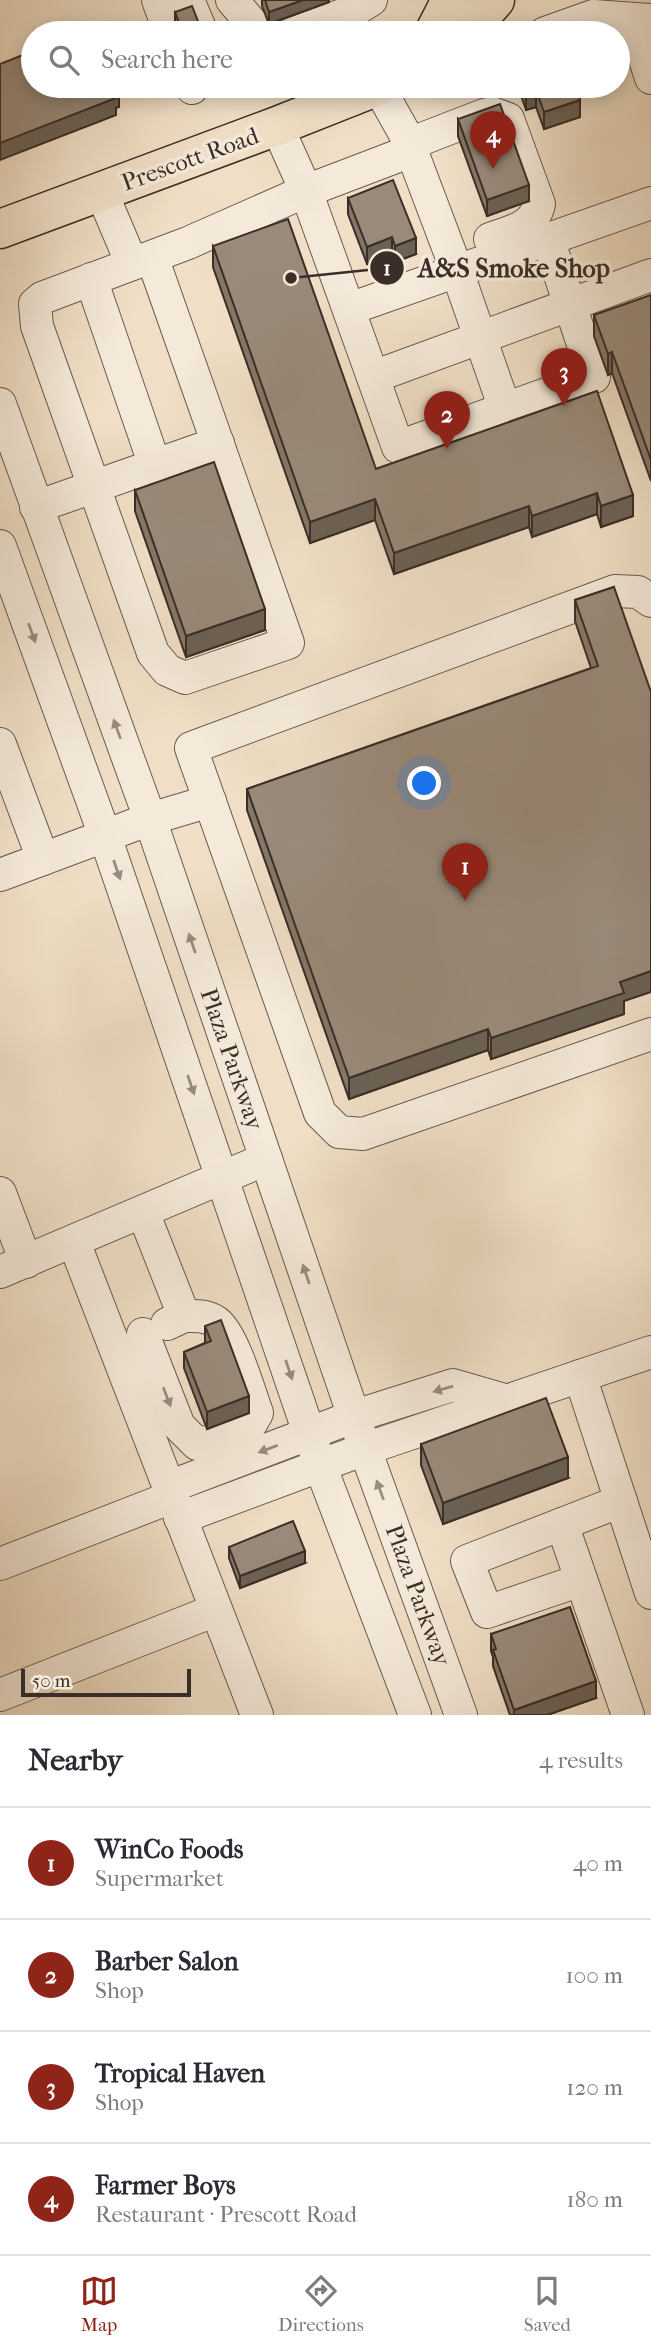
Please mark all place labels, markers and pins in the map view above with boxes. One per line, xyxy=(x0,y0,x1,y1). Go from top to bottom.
pin: 4 xyxy=(470,111,516,169)
callout: A&S Smoke Shop xyxy=(369,244,624,291)
pin: 3 xyxy=(541,348,587,406)
pin: 2 xyxy=(424,391,470,449)
pin: 1 xyxy=(442,843,488,901)

